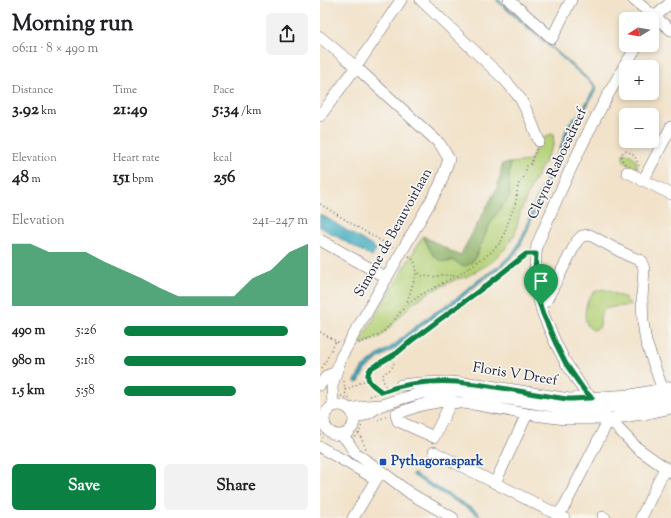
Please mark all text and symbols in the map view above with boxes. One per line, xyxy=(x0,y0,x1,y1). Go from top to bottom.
text: Morning run xyxy=(12,9,134,41)
north arrow xyxy=(619,12,659,52)
map controls xyxy=(619,12,659,148)
button: share xyxy=(266,13,308,55)
text: 06:11 · 8 × 490 m xyxy=(12,40,98,58)
button: + xyxy=(619,60,659,100)
text: Distance xyxy=(12,82,53,98)
text: Time xyxy=(113,82,137,98)
text: Pace xyxy=(213,82,234,98)
text: 3.92 xyxy=(12,98,39,122)
text: 21:49 xyxy=(113,98,148,122)
text: 5:34 xyxy=(213,98,239,122)
text: km xyxy=(39,103,56,119)
text: /km xyxy=(239,103,261,119)
street label: Cleyne Raboesdreef xyxy=(523,104,593,223)
button: − xyxy=(619,108,659,148)
text: Elevation xyxy=(12,150,57,166)
text: Heart rate xyxy=(113,150,160,166)
text: kcal xyxy=(213,150,232,166)
street label: Simone de Beauvoirlaan xyxy=(350,165,438,301)
text: 48 xyxy=(12,166,29,190)
text: 151 xyxy=(113,166,130,190)
text: 256 xyxy=(213,166,236,190)
text: m xyxy=(29,171,41,187)
text: bpm xyxy=(130,171,153,187)
text: Elevation xyxy=(12,212,65,230)
text: 241–247 m xyxy=(252,212,308,230)
pin xyxy=(524,264,558,305)
icon: arrive xyxy=(530,270,552,292)
text: 490 m xyxy=(12,322,45,340)
text: 5:26 xyxy=(76,322,96,340)
text: 980 m xyxy=(12,352,45,370)
text: 5:18 xyxy=(76,352,95,370)
street label: Floris V Dreef xyxy=(471,358,560,392)
text: 1.5 km xyxy=(12,382,45,400)
text: 5:58 xyxy=(76,382,95,400)
place label: Pythagoraspark xyxy=(391,452,484,472)
marker: Pythagoraspark xyxy=(378,457,388,467)
button: Save xyxy=(12,464,156,510)
button: Share xyxy=(164,464,308,510)

